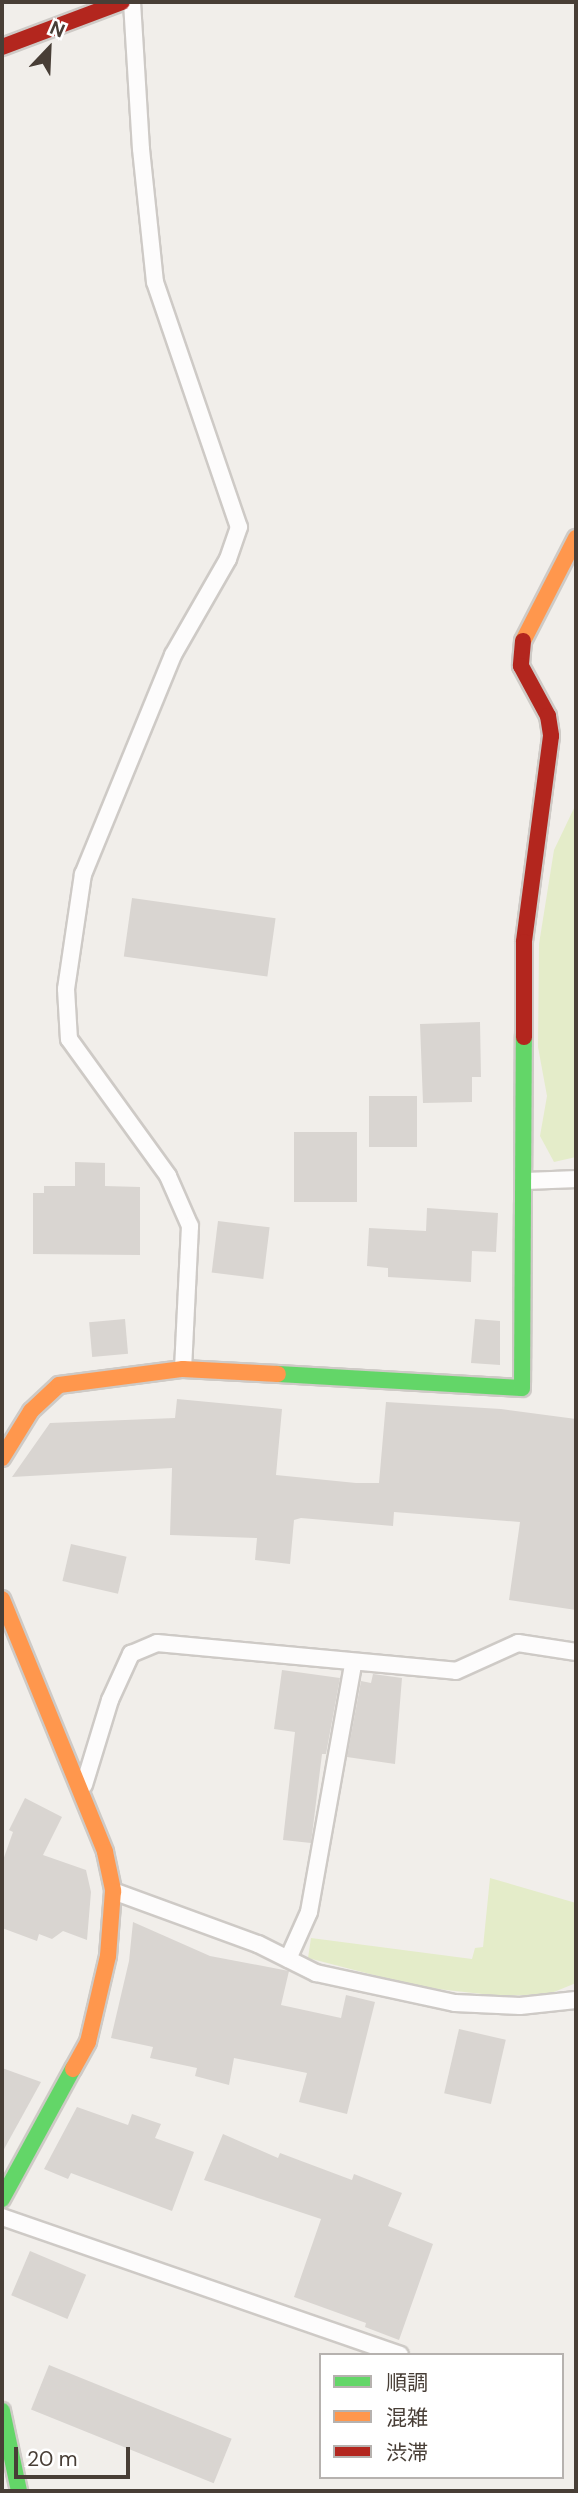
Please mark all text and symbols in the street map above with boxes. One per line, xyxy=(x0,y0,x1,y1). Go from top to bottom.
north arrow xyxy=(14,14,84,84)
text: N xyxy=(46,15,69,43)
legend xyxy=(319,2353,564,2479)
text: 順調 xyxy=(386,2369,428,2397)
text: 混雑 xyxy=(386,2404,428,2432)
scale bar xyxy=(18,2434,133,2478)
text: 渋滞 xyxy=(386,2439,428,2467)
text: 20 m xyxy=(27,2445,78,2473)

